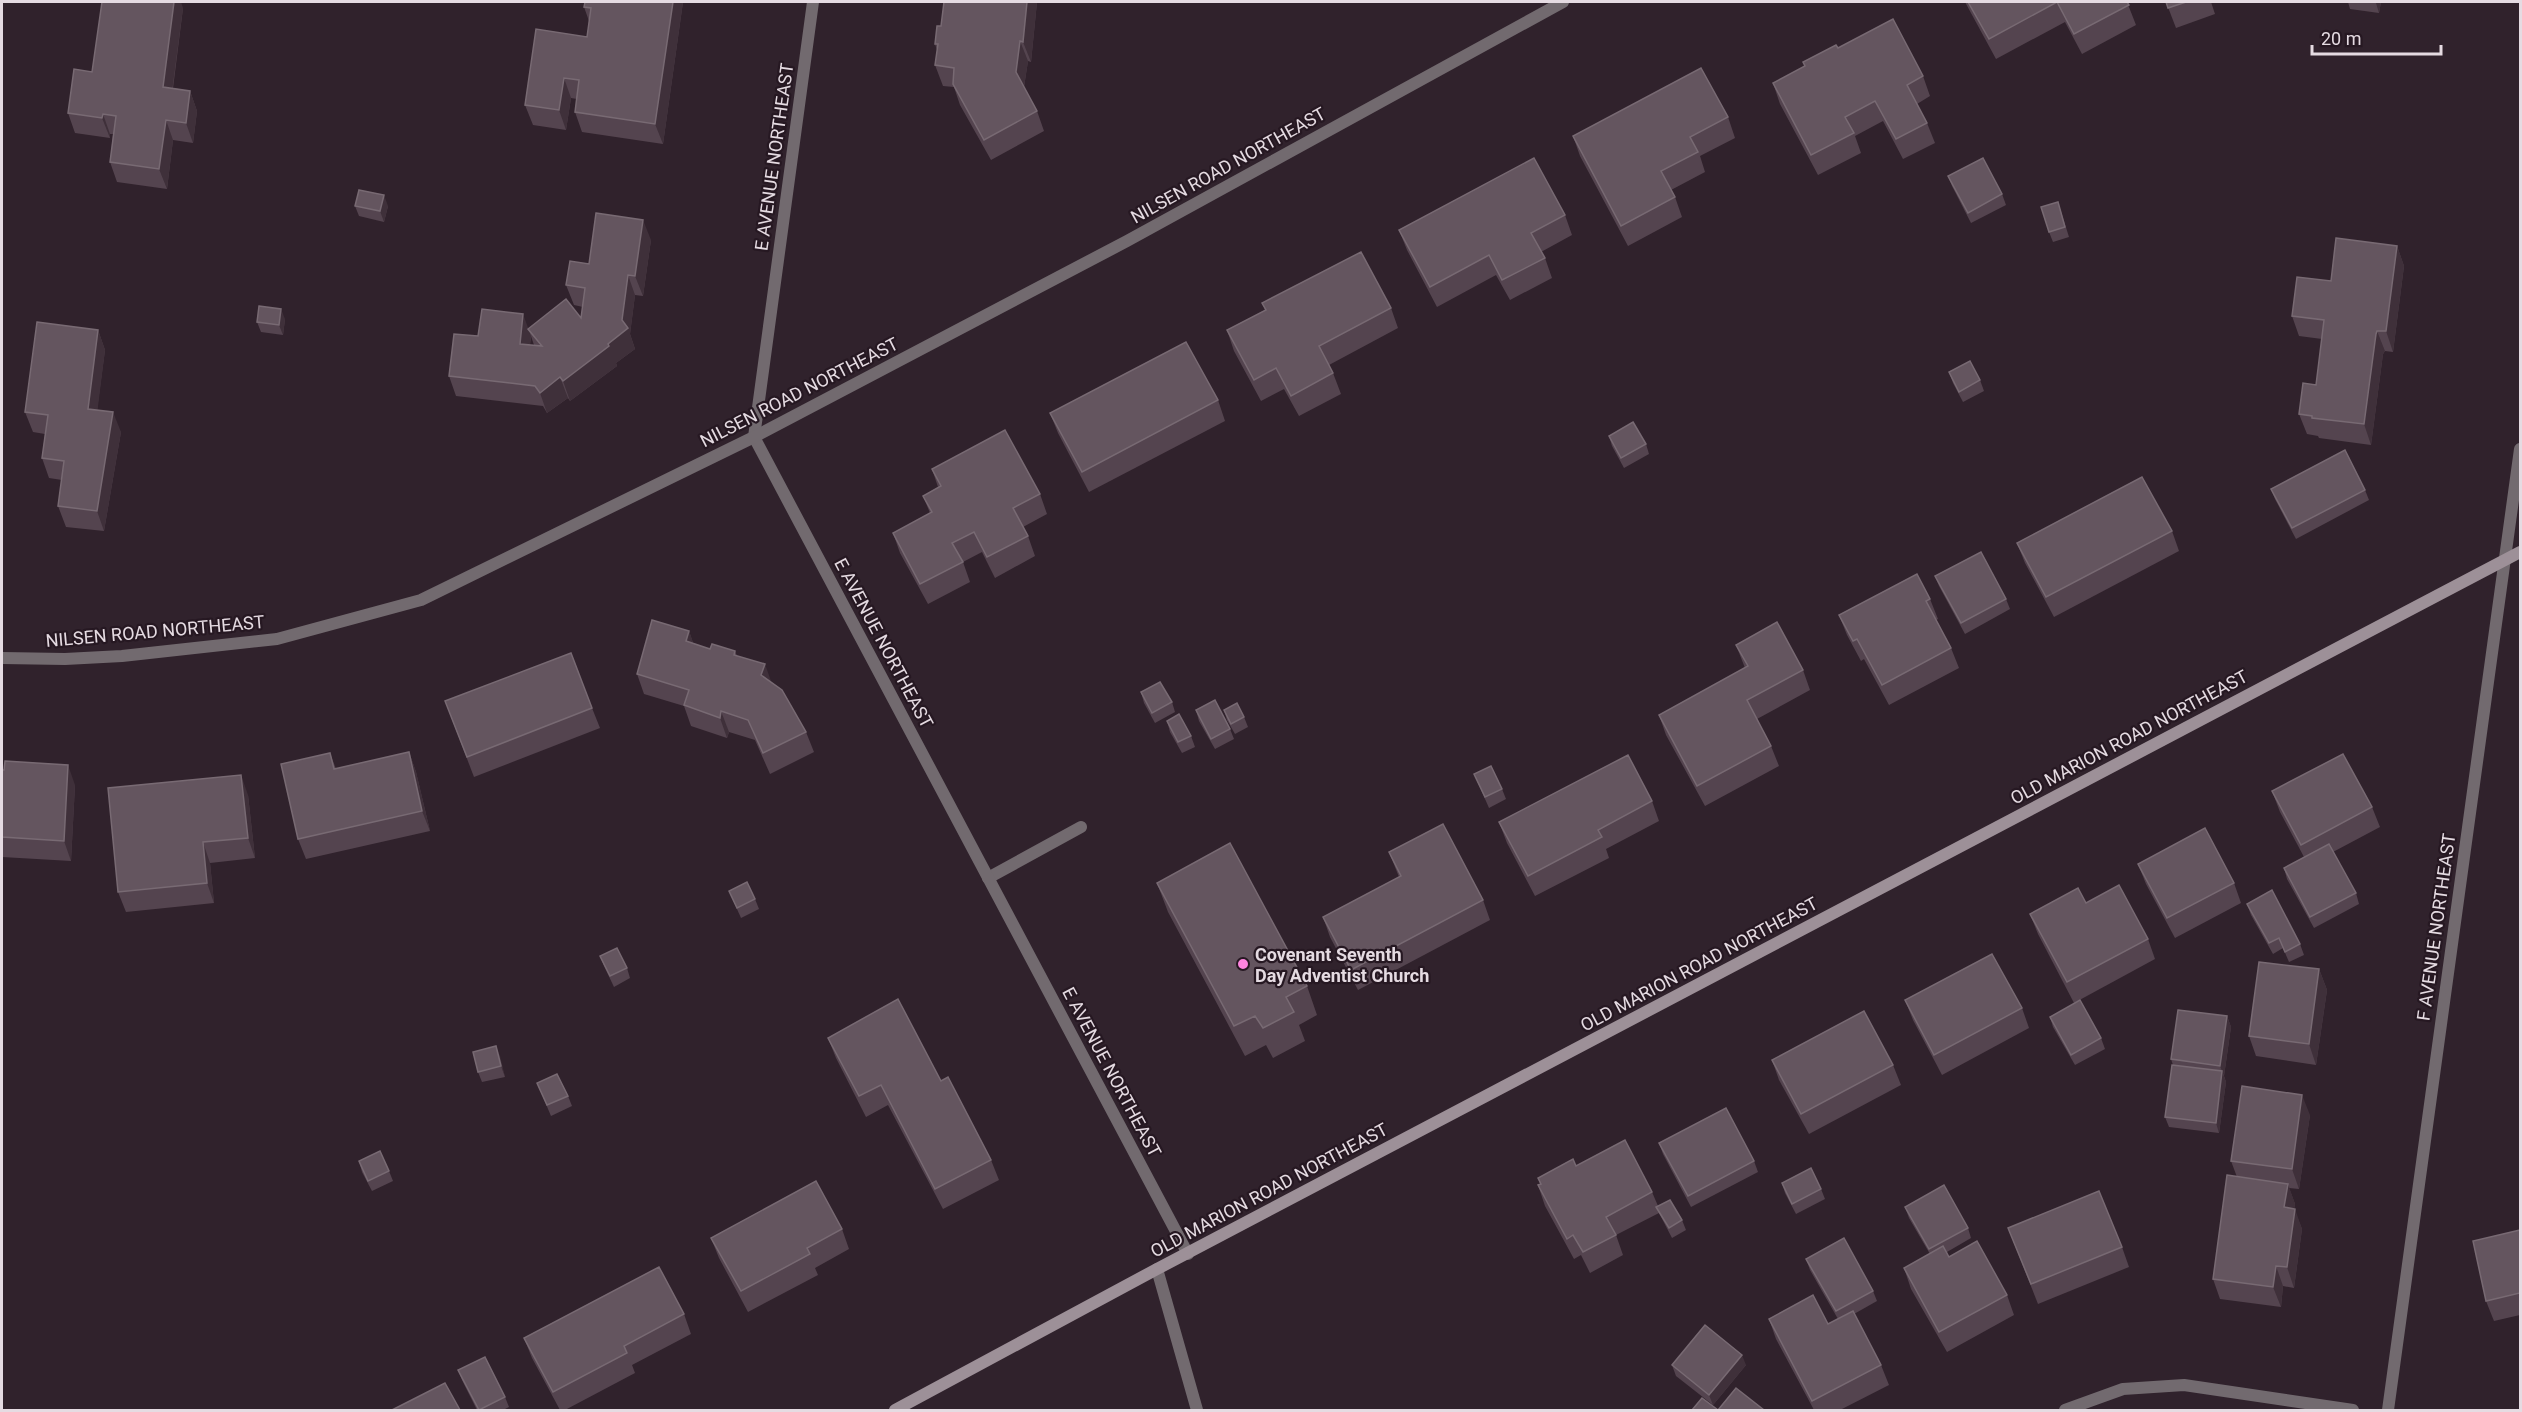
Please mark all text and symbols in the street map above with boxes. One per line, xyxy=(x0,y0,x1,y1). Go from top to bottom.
scale bar xyxy=(2312,18,2441,56)
text: 20 m xyxy=(2321,28,2361,49)
street label: E AVENUE NORTHEAST xyxy=(750,62,798,252)
street label: NILSEN ROAD NORTHEAST xyxy=(1127,102,1329,227)
street label: NILSEN ROAD NORTHEAST xyxy=(696,333,902,451)
street label: E AVENUE NORTHEAST xyxy=(830,555,938,732)
street label: NILSEN ROAD NORTHEAST xyxy=(45,611,266,651)
street label: OLD MARION ROAD NORTHEAST xyxy=(2007,665,2251,809)
street label: F AVENUE NORTHEAST xyxy=(2412,832,2460,1022)
street label: OLD MARION ROAD NORTHEAST xyxy=(1577,892,1821,1036)
place label: Covenant Seventh Day Adventist Church xyxy=(1255,944,1429,986)
marker: Covenant Seventh Day Adventist Church xyxy=(1236,957,1250,971)
street label: E AVENUE NORTHEAST xyxy=(1058,984,1166,1161)
street label: OLD MARION ROAD NORTHEAST xyxy=(1147,1118,1391,1262)

